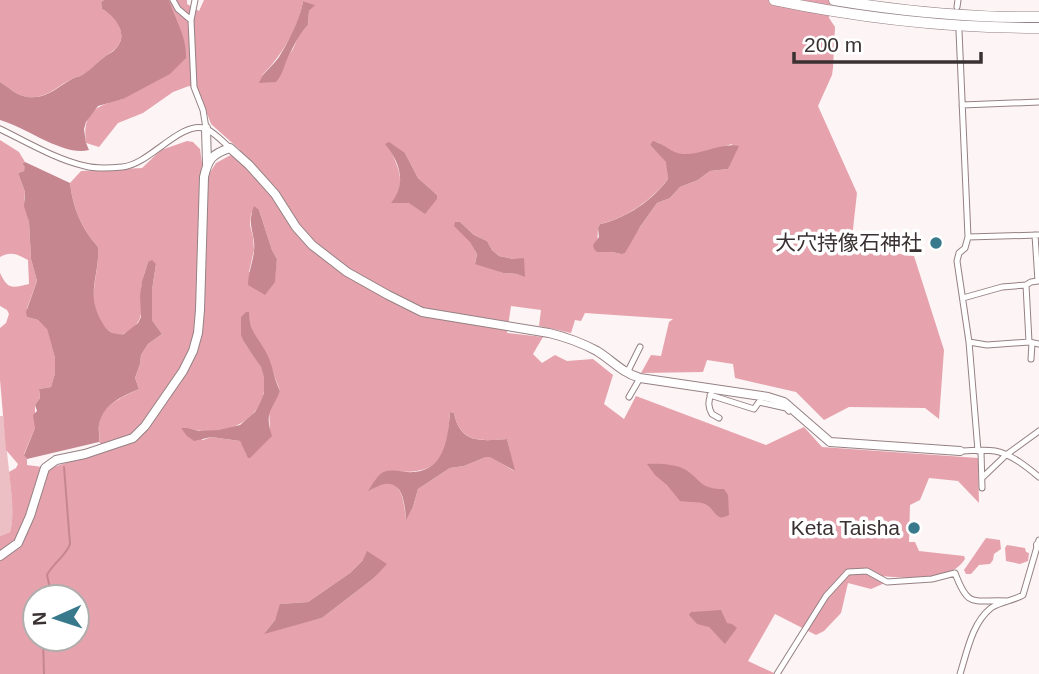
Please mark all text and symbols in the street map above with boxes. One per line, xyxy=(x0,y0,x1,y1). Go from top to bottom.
scale bar xyxy=(794,21,981,65)
text: 200 m xyxy=(804,33,862,56)
place label: 大穴持像石神社 xyxy=(775,231,922,254)
marker: 大穴持像石神社 xyxy=(928,235,944,251)
place label: Keta Taisha xyxy=(791,516,900,539)
marker: Keta Taisha xyxy=(906,520,922,536)
north arrow xyxy=(21,583,91,653)
text: N xyxy=(29,611,50,626)

